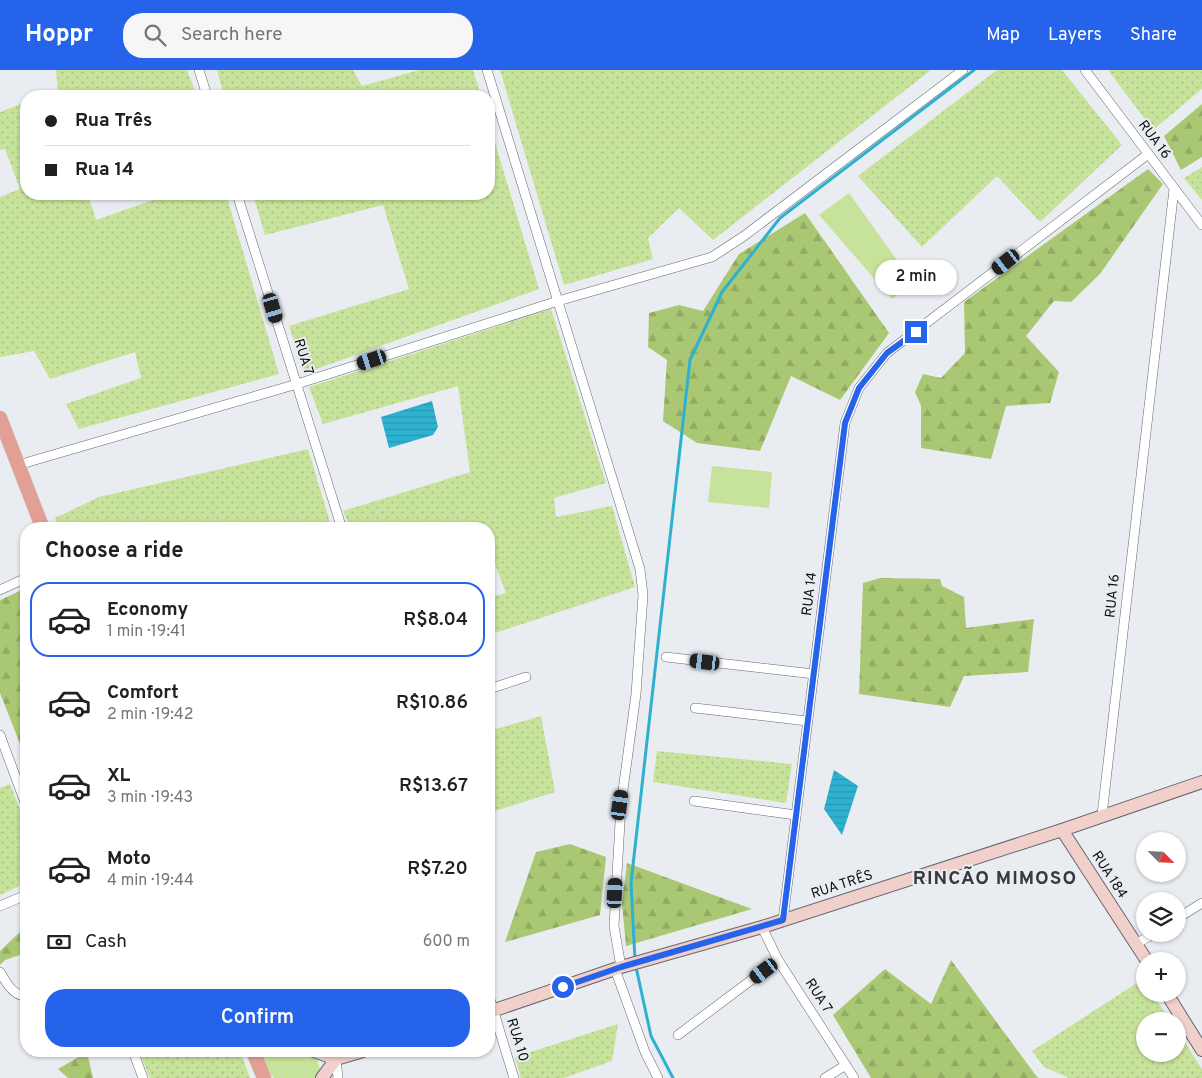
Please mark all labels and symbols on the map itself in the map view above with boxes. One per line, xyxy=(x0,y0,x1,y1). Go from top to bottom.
street label: RUA 16 xyxy=(1134,117,1174,163)
car xyxy=(989,247,1022,277)
callout: 2 min xyxy=(875,260,957,294)
car xyxy=(261,291,284,325)
route end xyxy=(905,321,927,343)
street label: RUA 7 xyxy=(289,337,317,377)
car xyxy=(355,348,388,372)
street label: RUA 14 xyxy=(799,571,821,617)
street label: RUA 16 xyxy=(1102,573,1124,619)
car xyxy=(689,653,720,671)
car xyxy=(610,789,629,821)
north arrow xyxy=(1136,832,1186,882)
street label: RUA 184 xyxy=(1087,848,1131,902)
street label: RUA TRÊS xyxy=(809,866,875,903)
district label: RINCÃO MIMOSO xyxy=(913,866,1077,891)
car xyxy=(606,878,623,908)
car xyxy=(747,956,780,986)
route start xyxy=(552,976,574,998)
street label: RUA 7 xyxy=(801,976,835,1016)
street label: RUA 10 xyxy=(502,1016,532,1064)

